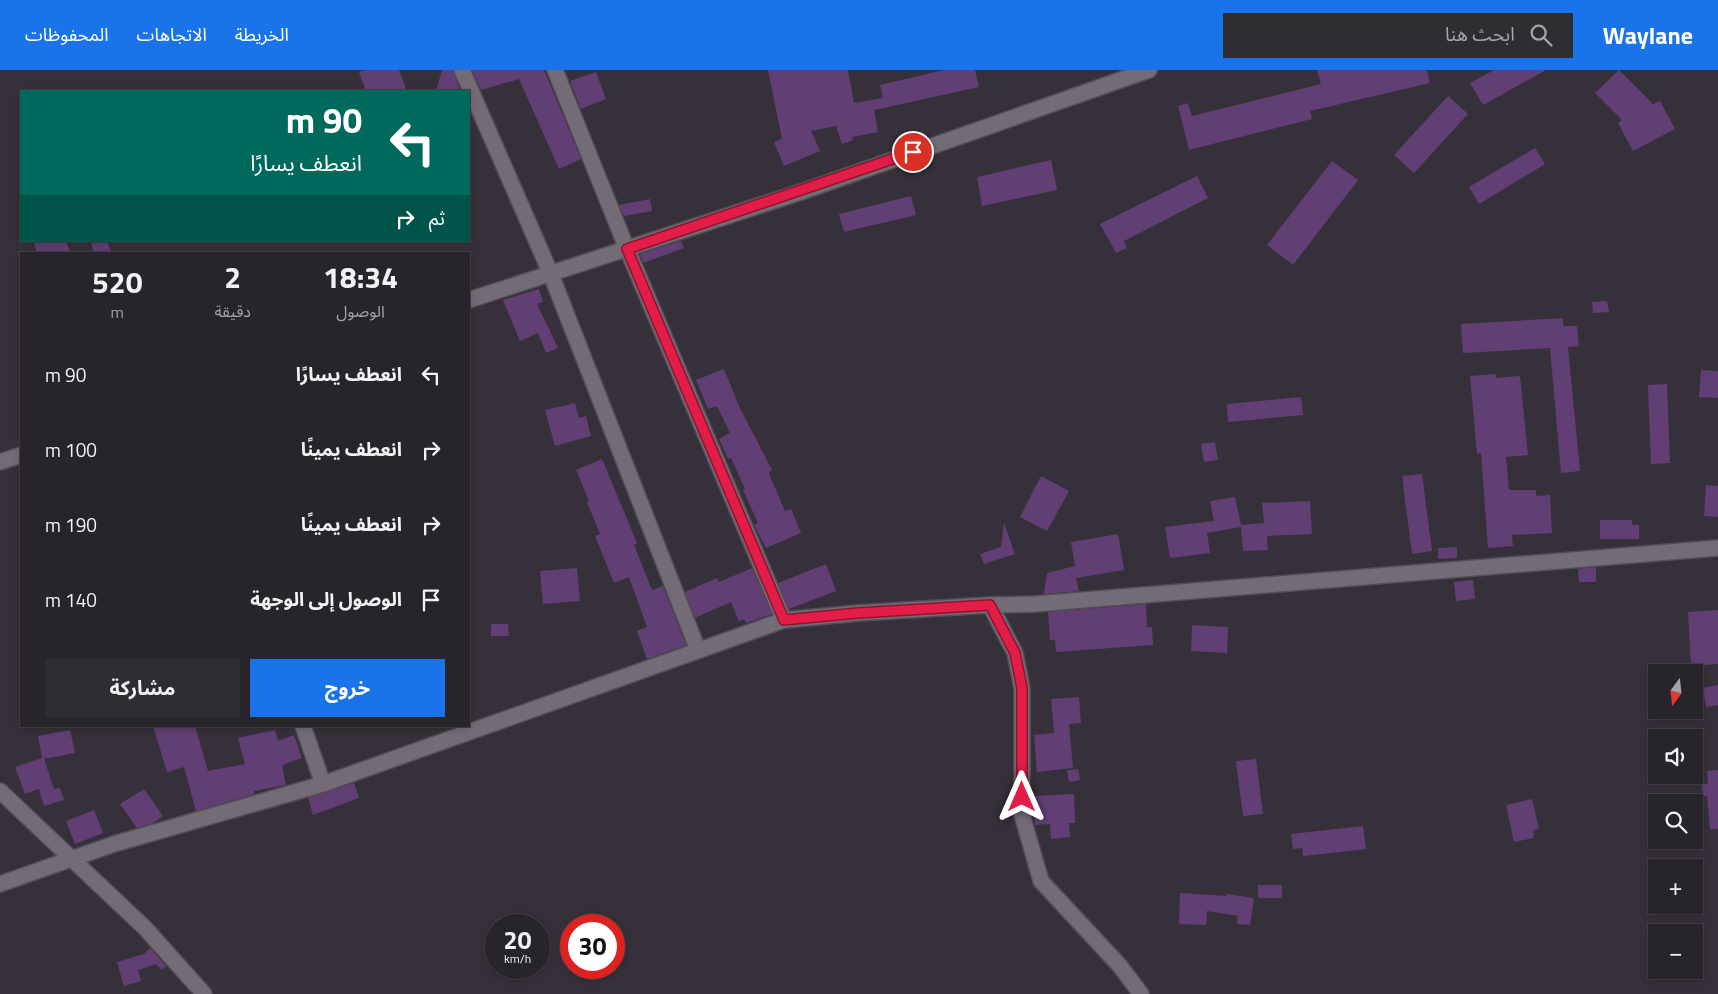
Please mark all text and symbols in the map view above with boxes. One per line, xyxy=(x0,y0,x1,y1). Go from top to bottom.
search box xyxy=(1223,13,1573,58)
text: Waylane xyxy=(1603,17,1693,53)
text: ابحث هنا xyxy=(1445,19,1515,48)
text: المحفوظات xyxy=(25,21,109,48)
text: الاتجاهات xyxy=(137,21,207,48)
text: الخريطة xyxy=(235,21,289,48)
icon: search xyxy=(1527,21,1555,49)
text: 90 m xyxy=(286,93,362,147)
icon: left xyxy=(380,110,445,175)
pin xyxy=(892,131,934,173)
icon: arrive xyxy=(899,138,927,166)
text: انعطف يسارًا xyxy=(250,146,362,180)
text: ثم xyxy=(429,203,445,232)
icon: right xyxy=(391,205,419,233)
text: 2 xyxy=(224,254,241,300)
text: 18:34 xyxy=(323,254,398,300)
text: 520 xyxy=(92,259,142,305)
text: دقيقة xyxy=(215,299,251,323)
text: الوصول xyxy=(336,299,385,323)
text: m xyxy=(111,300,124,324)
text: انعطف يسارًا xyxy=(296,359,402,388)
text: 90 m xyxy=(45,360,86,389)
icon: left xyxy=(417,361,445,389)
text: انعطف يمينًا xyxy=(301,434,402,463)
text: 100 m xyxy=(45,435,97,464)
icon: right xyxy=(417,436,445,464)
text: انعطف يمينًا xyxy=(301,509,402,538)
text: 190 m xyxy=(45,510,97,539)
icon: right xyxy=(417,511,445,539)
text: الوصول إلى الوجهة xyxy=(250,584,402,613)
text: 140 m xyxy=(45,585,97,614)
icon: arrive xyxy=(417,586,445,614)
button: مشاركة xyxy=(45,659,240,717)
button: خروج xyxy=(250,659,445,717)
north arrow xyxy=(1648,664,1702,719)
map controls xyxy=(1648,664,1703,979)
button: sound xyxy=(1648,729,1703,784)
position arrow xyxy=(995,770,1047,822)
button: search xyxy=(1648,794,1703,849)
button: + xyxy=(1648,859,1703,914)
speed limit sign: 30 xyxy=(560,914,625,979)
text: 20 xyxy=(503,921,532,959)
button: − xyxy=(1648,924,1703,979)
text: km/h xyxy=(504,949,531,968)

